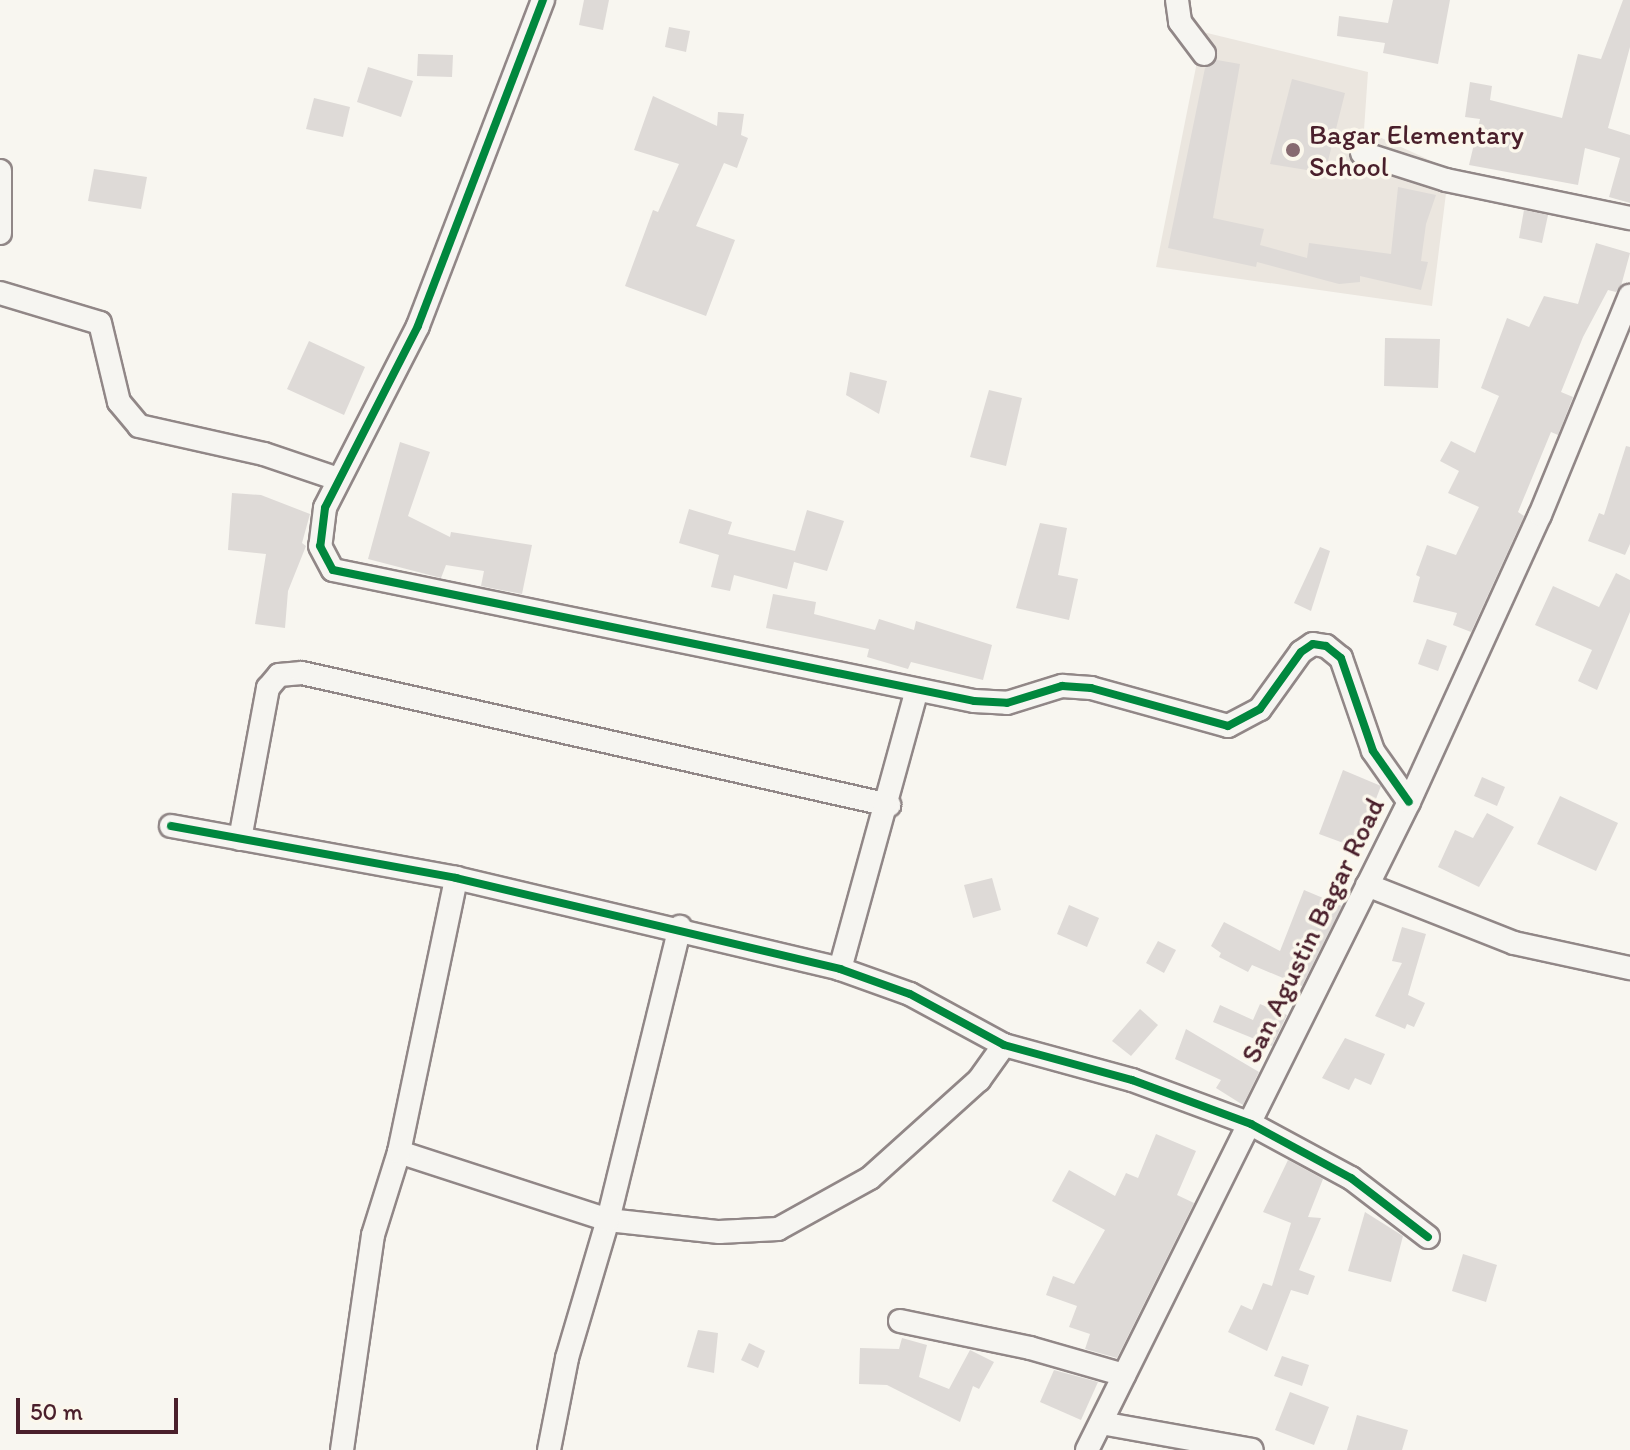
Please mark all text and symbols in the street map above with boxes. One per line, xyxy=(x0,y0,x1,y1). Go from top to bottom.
place label: Bagar Elementary School xyxy=(1309,117,1524,183)
marker: Bagar Elementary School xyxy=(1284,141,1302,159)
street label: San Agustin Bagar Road xyxy=(1233,792,1391,1068)
scale bar xyxy=(20,1382,182,1432)
text: 50 m xyxy=(30,1397,83,1426)

